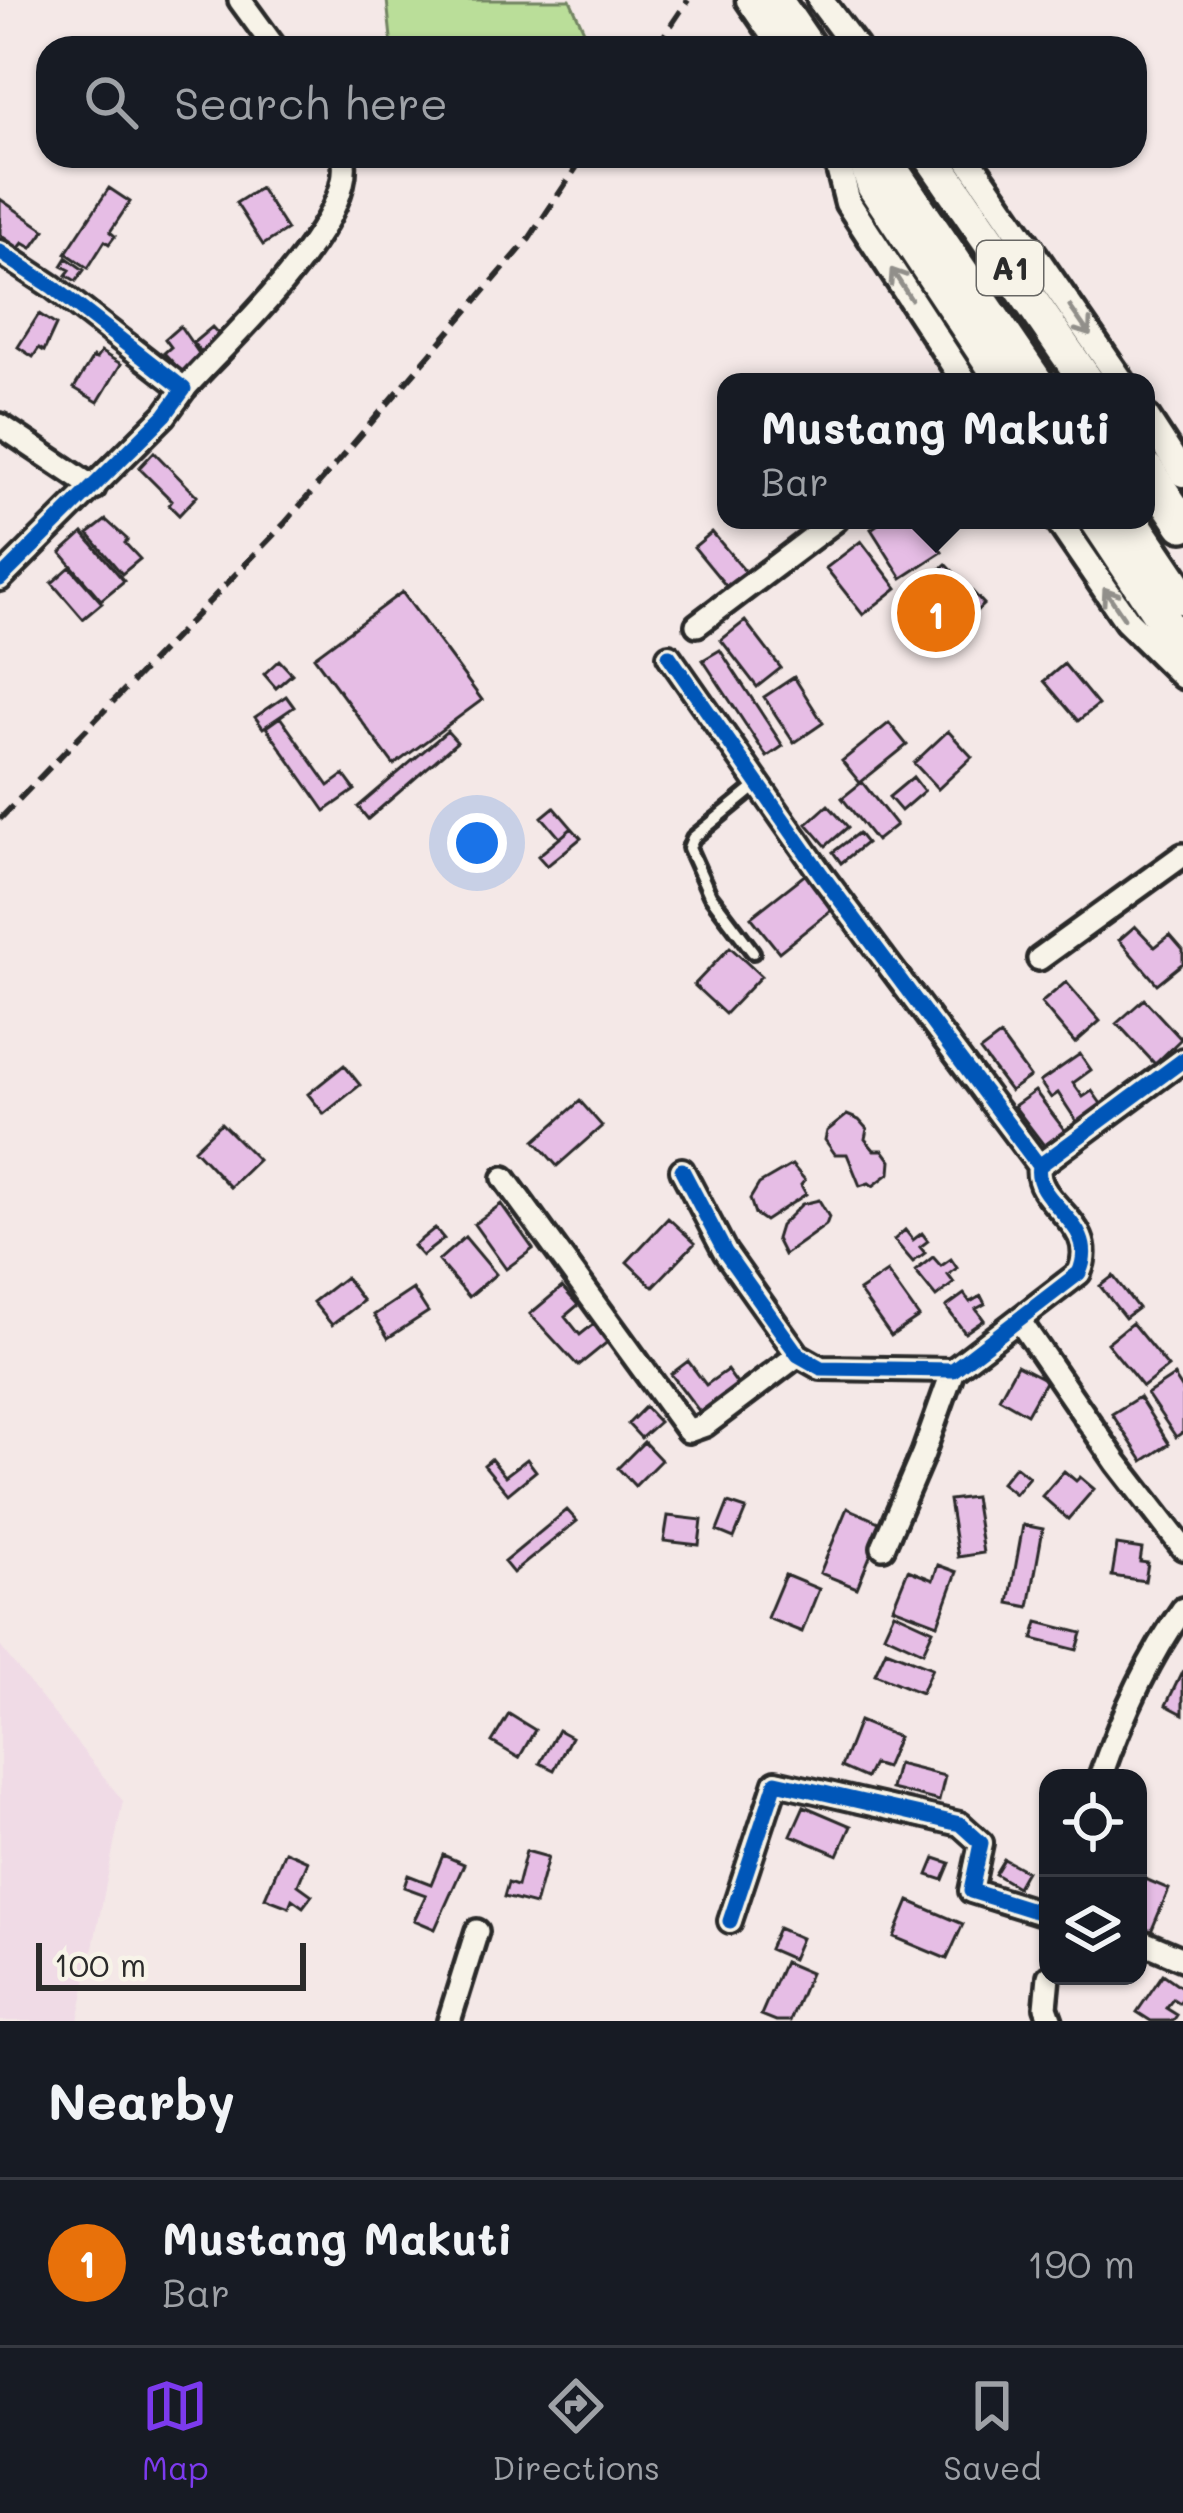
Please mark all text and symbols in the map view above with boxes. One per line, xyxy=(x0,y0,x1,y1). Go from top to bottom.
search box xyxy=(36,36,1147,168)
icon: search xyxy=(78,69,144,135)
text: Search here xyxy=(174,73,448,131)
road number: A1 xyxy=(977,241,1043,295)
one-way arrow xyxy=(889,268,914,302)
one-way arrow xyxy=(1067,304,1092,338)
popup xyxy=(717,373,1155,529)
text: Mustang Makuti xyxy=(761,397,1111,455)
text: Bar xyxy=(761,455,829,506)
pin: 1 xyxy=(897,568,975,658)
one-way arrow xyxy=(1102,587,1127,621)
your location xyxy=(447,813,507,873)
map controls xyxy=(1039,1769,1147,1985)
button: locate xyxy=(1039,1769,1147,1877)
button: layers xyxy=(1039,1877,1147,1985)
scale bar xyxy=(36,1937,306,1990)
text: 100 m xyxy=(54,1942,146,1985)
text: Nearby xyxy=(48,2066,235,2133)
text: Mustang Makuti xyxy=(162,2208,513,2266)
text: 1 xyxy=(78,2237,96,2288)
text: 190 m xyxy=(1027,2237,1135,2288)
text: Bar xyxy=(162,2266,230,2317)
tab: Map xyxy=(142,2373,209,2488)
tab: Directions xyxy=(492,2373,660,2488)
tab: Saved xyxy=(943,2373,1041,2488)

